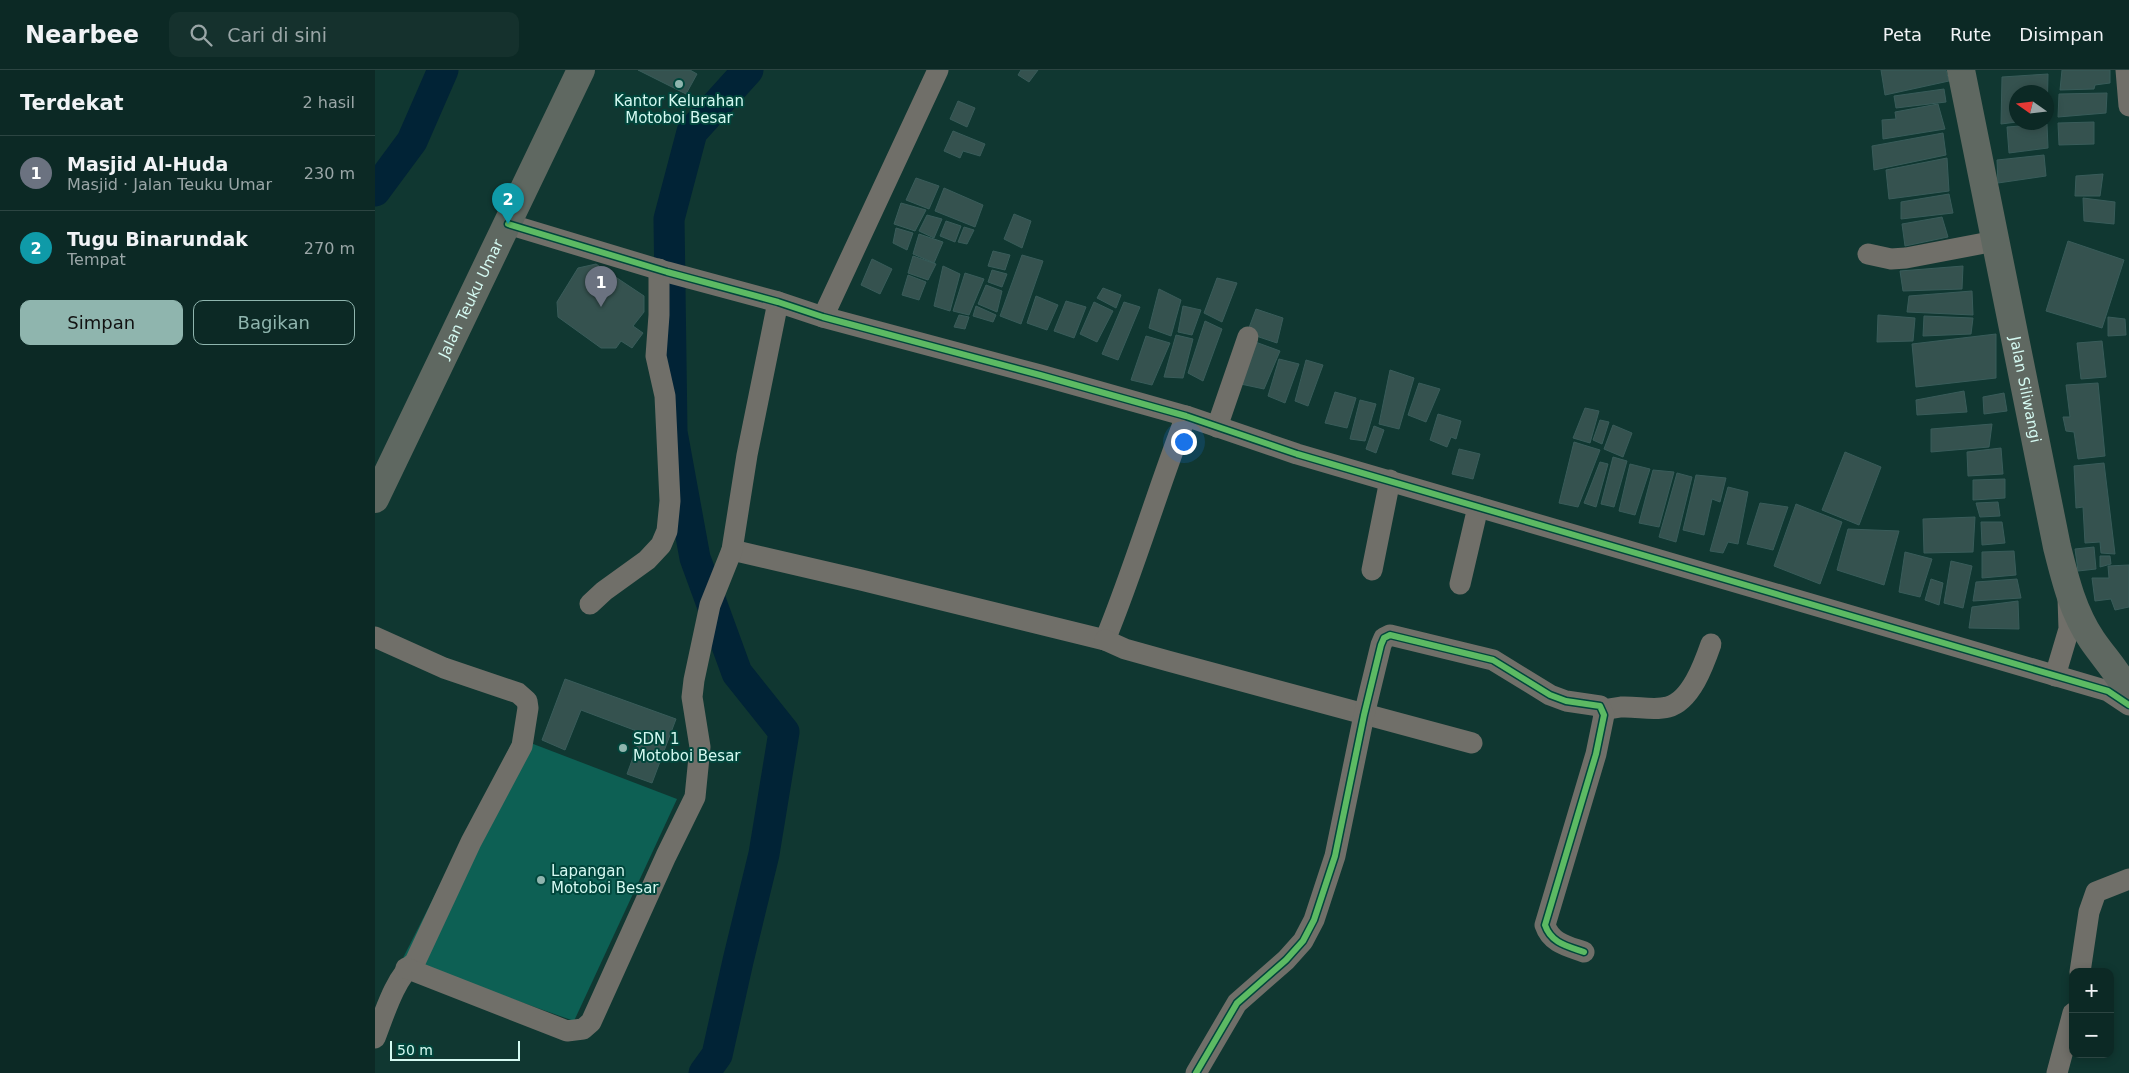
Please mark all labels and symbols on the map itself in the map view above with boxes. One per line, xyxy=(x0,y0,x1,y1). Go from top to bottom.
marker: Kantor Kelurahan Motoboi Besar xyxy=(673,78,685,90)
north arrow xyxy=(2009,85,2054,130)
place label: Kantor Kelurahan Motoboi Besar xyxy=(614,92,744,127)
pin: 2 xyxy=(492,183,524,224)
street label: Jalan Teuku Umar xyxy=(434,236,508,362)
pin: 1 xyxy=(585,266,617,307)
street label: Jalan Siliwangi xyxy=(2006,334,2045,444)
your location xyxy=(1171,429,1197,455)
place label: SDN 1 Motoboi Besar xyxy=(633,730,741,765)
marker: SDN 1 Motoboi Besar xyxy=(617,742,629,754)
place label: Lapangan Motoboi Besar xyxy=(551,862,659,897)
marker: Lapangan Motoboi Besar xyxy=(535,874,547,886)
scale bar xyxy=(390,1038,520,1061)

